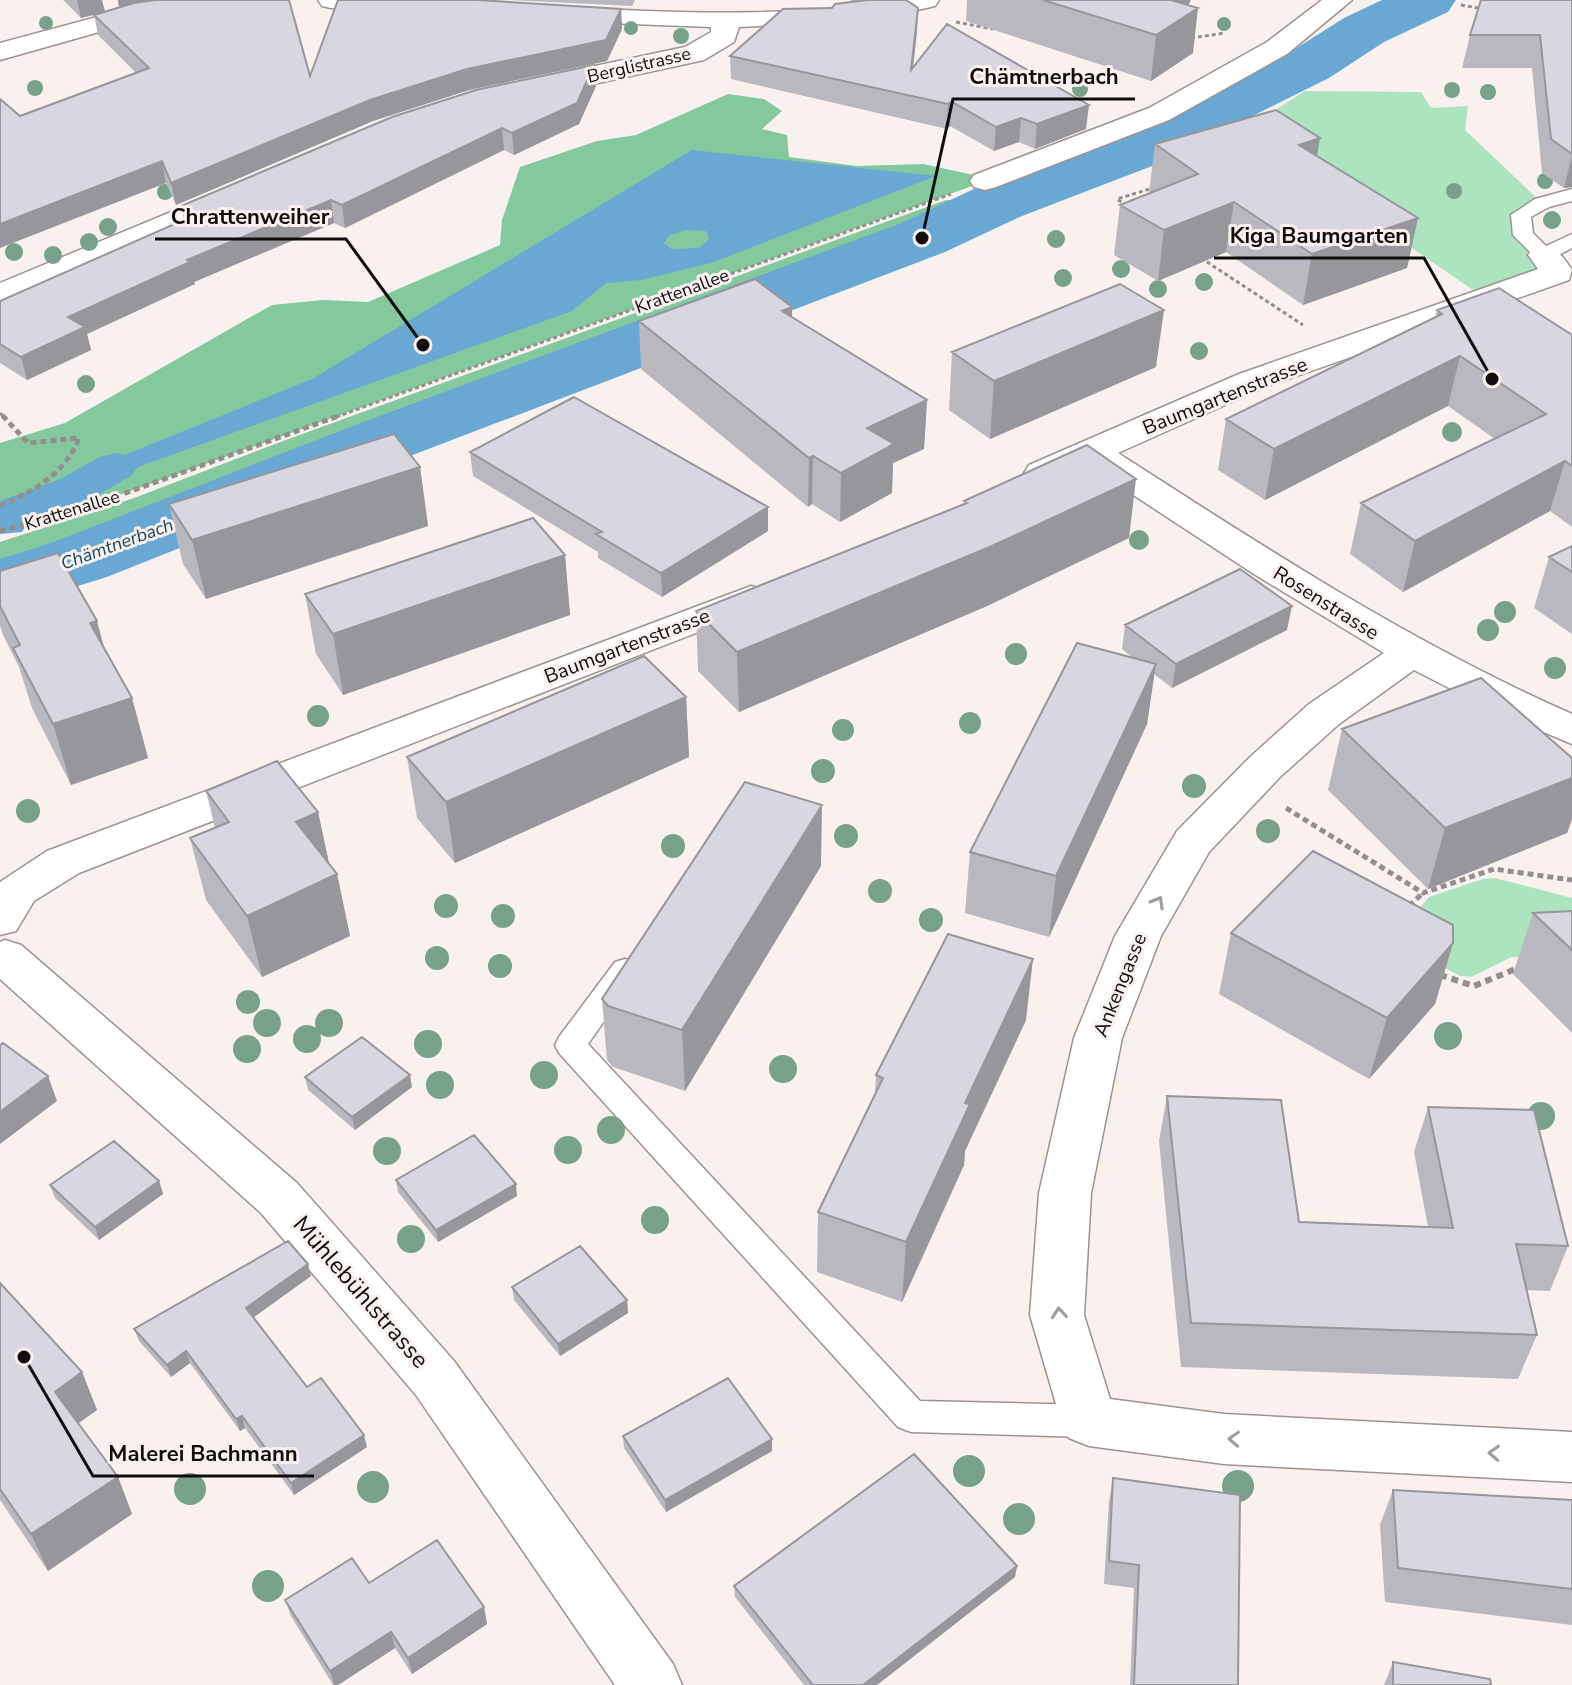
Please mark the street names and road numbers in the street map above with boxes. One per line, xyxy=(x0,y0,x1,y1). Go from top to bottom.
street label: Berglistrasse xyxy=(585,41,693,89)
street label: Krattenallee xyxy=(632,263,732,319)
street label: Baumgartenstrasse xyxy=(1139,351,1311,441)
street label: Krattenallee xyxy=(21,484,123,536)
street label: Rosenstrasse xyxy=(1268,560,1384,646)
street label: Baumgartenstrasse xyxy=(540,602,714,690)
street label: Ankengasse xyxy=(1087,929,1153,1041)
street label: Mühlebühlstrasse xyxy=(286,1209,436,1375)

